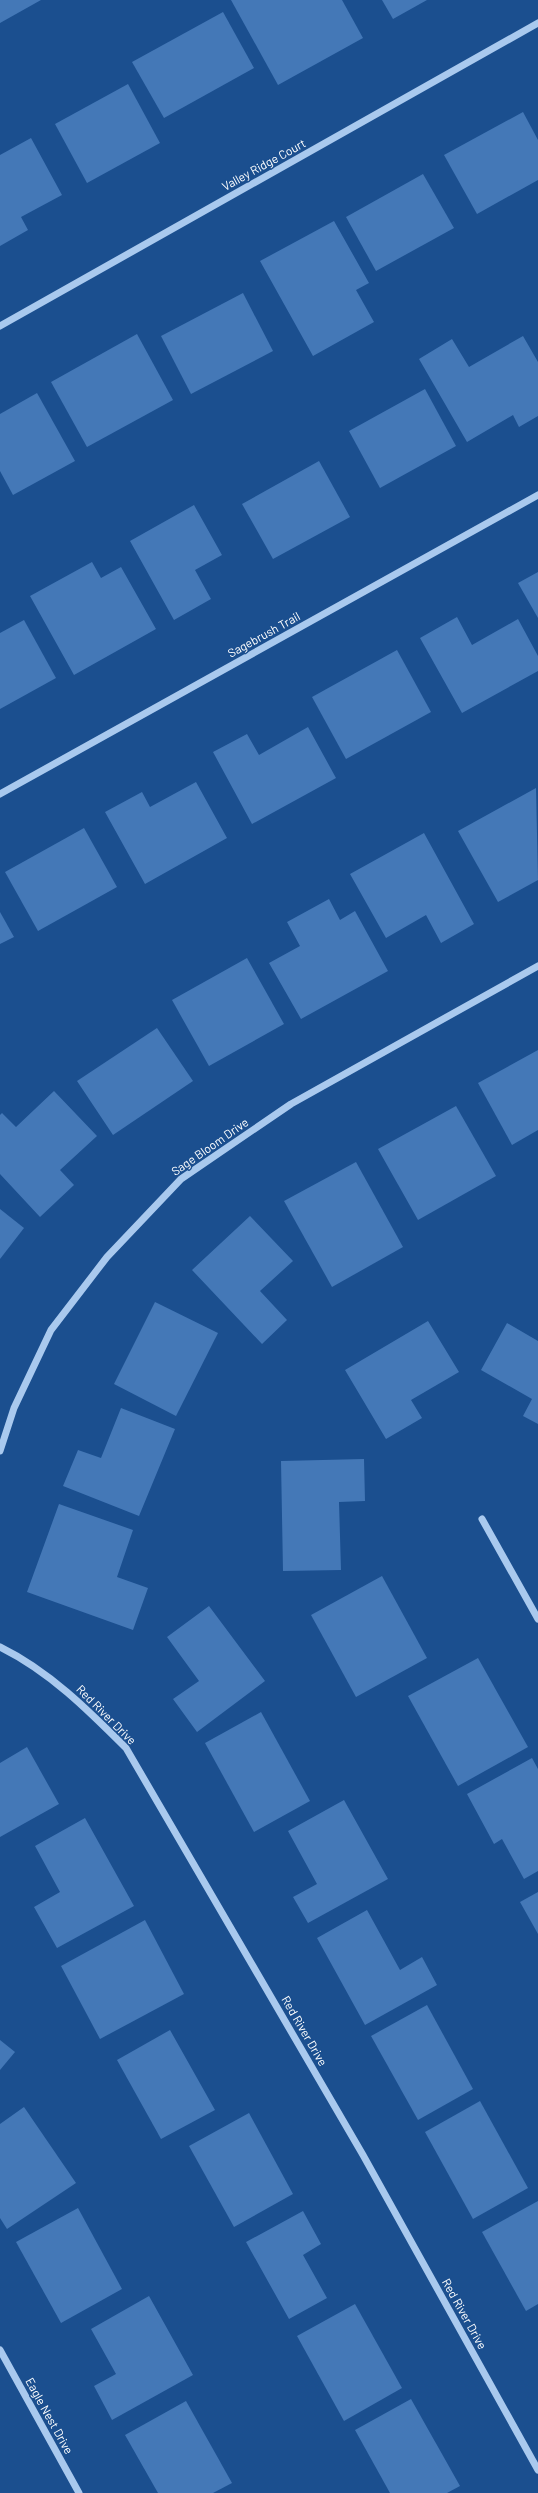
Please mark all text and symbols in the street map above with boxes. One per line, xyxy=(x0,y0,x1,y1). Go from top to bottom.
street label: Valley Ridge Court xyxy=(219,135,308,193)
street label: Sagebrush Trail xyxy=(225,609,302,660)
street label: Sage Bloom Drive xyxy=(168,1114,251,1178)
street label: Red River Drive xyxy=(74,1682,139,1747)
street label: Red River Drive xyxy=(279,1993,331,2068)
street label: Red River Drive xyxy=(440,2276,490,2351)
street label: Eagle Nest Drive xyxy=(23,2375,77,2456)

